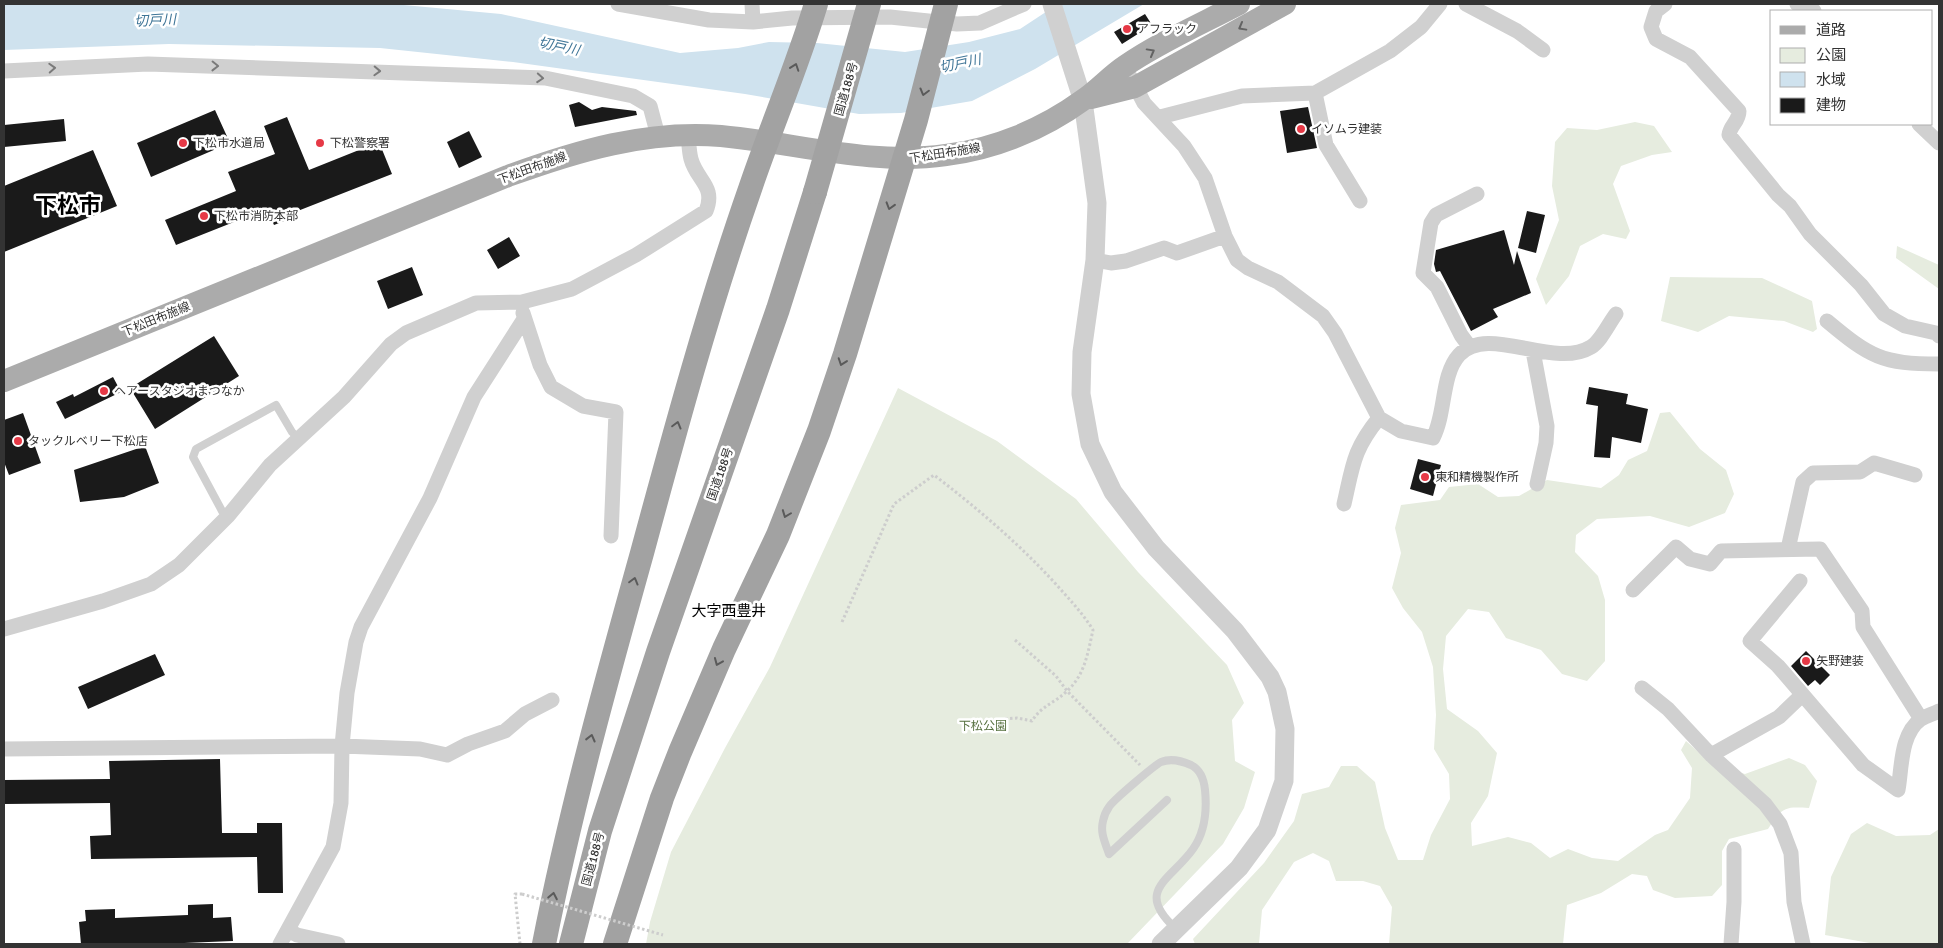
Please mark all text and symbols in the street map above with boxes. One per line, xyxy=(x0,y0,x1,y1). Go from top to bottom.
legend xyxy=(1770,10,1933,125)
water label: 切戸川 xyxy=(134,11,178,30)
one-way arrow xyxy=(1239,21,1248,31)
text: 道路 xyxy=(1816,21,1846,39)
place label: アフラック xyxy=(1137,22,1197,37)
marker: アフラック xyxy=(1121,23,1133,35)
water label: 切戸川 xyxy=(537,34,583,60)
text: 公園 xyxy=(1816,46,1846,64)
one-way arrow xyxy=(1145,48,1154,58)
water label: 切戸川 xyxy=(938,50,984,76)
street label: 国道188号 xyxy=(832,60,861,118)
one-way arrow xyxy=(212,61,219,71)
one-way arrow xyxy=(49,63,57,74)
one-way arrow xyxy=(789,63,799,72)
one-way arrow xyxy=(373,66,381,77)
text: 水域 xyxy=(1816,71,1846,89)
one-way arrow xyxy=(536,73,544,84)
one-way arrow xyxy=(919,88,929,96)
text: 建物 xyxy=(1816,96,1846,114)
place label: イソムラ建装 xyxy=(1311,122,1382,137)
marker: イソムラ建装 xyxy=(1295,123,1307,135)
place label: 下松市水道局 xyxy=(193,136,265,151)
place label: 下松警察署 xyxy=(330,136,390,151)
marker: 下松市水道局 xyxy=(177,137,189,149)
marker: 下松警察署 xyxy=(314,137,326,149)
street label: 下松田布施線 xyxy=(908,140,982,167)
street label: 下松田布施線 xyxy=(496,149,569,188)
district label: 下松市 xyxy=(35,192,101,219)
one-way arrow xyxy=(885,202,895,210)
place label: 下松市消防本部 xyxy=(214,209,298,224)
marker: 下松市消防本部 xyxy=(198,210,210,222)
street label: 下松田布施線 xyxy=(120,299,192,340)
one-way arrow xyxy=(838,357,848,366)
place label: ヘアースタジオまつなか xyxy=(114,384,245,399)
marker: ヘアースタジオまつなか xyxy=(98,385,110,397)
one-way arrow xyxy=(671,420,682,429)
place label: タックルベリー下松店 xyxy=(28,434,148,449)
marker: タックルベリー下松店 xyxy=(12,435,24,447)
street label: 国道188号 xyxy=(704,446,737,503)
place label: 東和精機製作所 xyxy=(1435,470,1519,485)
marker: 東和精機製作所 xyxy=(1419,471,1431,483)
one-way arrow xyxy=(782,510,792,518)
one-way arrow xyxy=(628,578,638,586)
district label: 大字西豊井 xyxy=(691,602,767,620)
place label: 矢野建装 xyxy=(1816,654,1864,669)
marker: 矢野建装 xyxy=(1800,655,1812,667)
one-way arrow xyxy=(714,657,725,666)
park label: 下松公園 xyxy=(959,719,1007,734)
one-way arrow xyxy=(585,734,596,743)
street label: 国道188号 xyxy=(579,830,608,888)
one-way arrow xyxy=(548,892,558,901)

